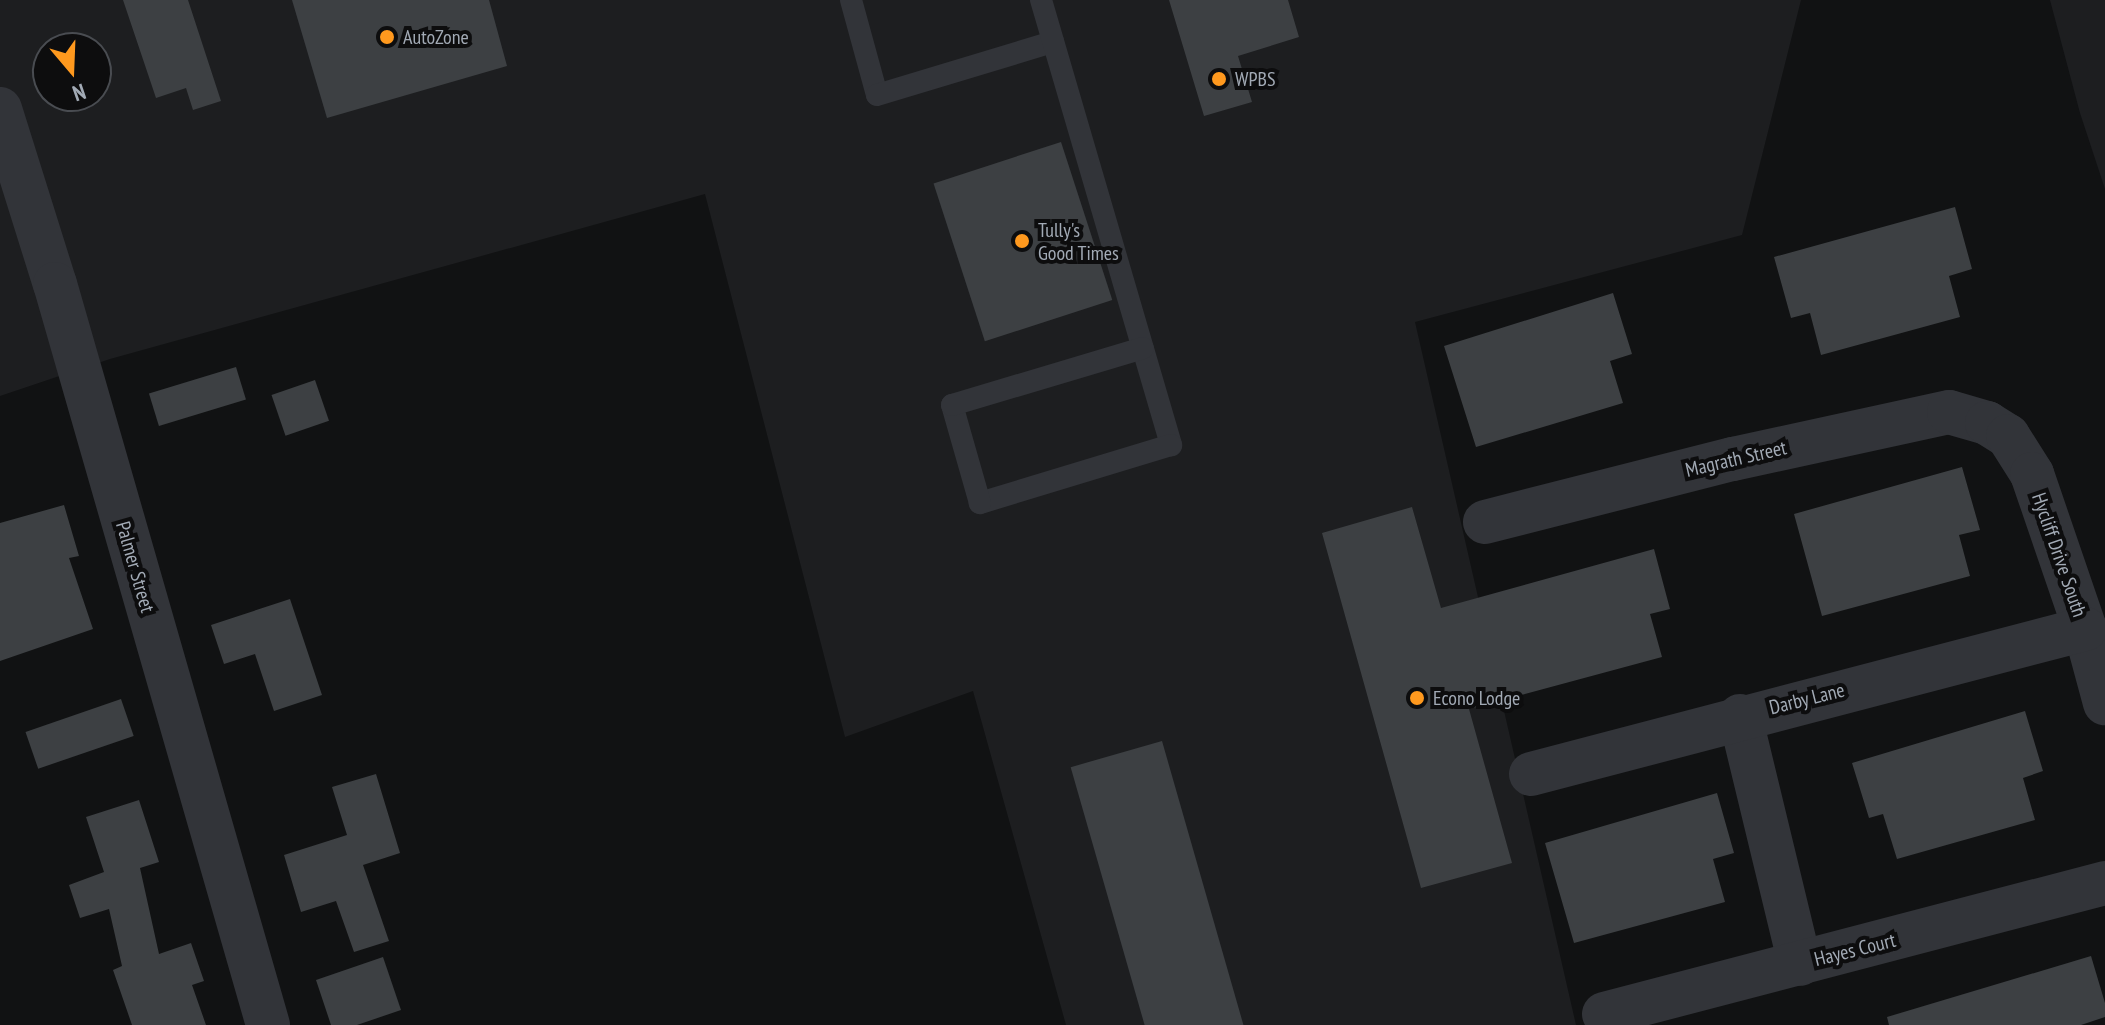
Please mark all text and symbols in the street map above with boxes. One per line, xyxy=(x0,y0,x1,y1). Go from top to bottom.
place label: AutoZone xyxy=(403,25,469,49)
marker: AutoZone xyxy=(378,28,396,46)
north arrow xyxy=(32,32,112,112)
place label: WPBS xyxy=(1235,67,1275,91)
marker: WPBS xyxy=(1210,70,1228,88)
text: N xyxy=(69,78,89,108)
place label: Tully's Good Times xyxy=(1038,218,1119,265)
marker: Tully's Good Times xyxy=(1013,232,1031,250)
street label: Magrath Street xyxy=(1683,436,1789,482)
street label: Hycliff Drive South xyxy=(2027,490,2091,620)
street label: Palmer Street xyxy=(111,519,159,615)
street label: Darby Lane xyxy=(1767,678,1847,720)
place label: Econo Lodge xyxy=(1433,686,1520,710)
marker: Econo Lodge xyxy=(1408,689,1426,707)
street label: Hayes Court xyxy=(1812,928,1898,972)

